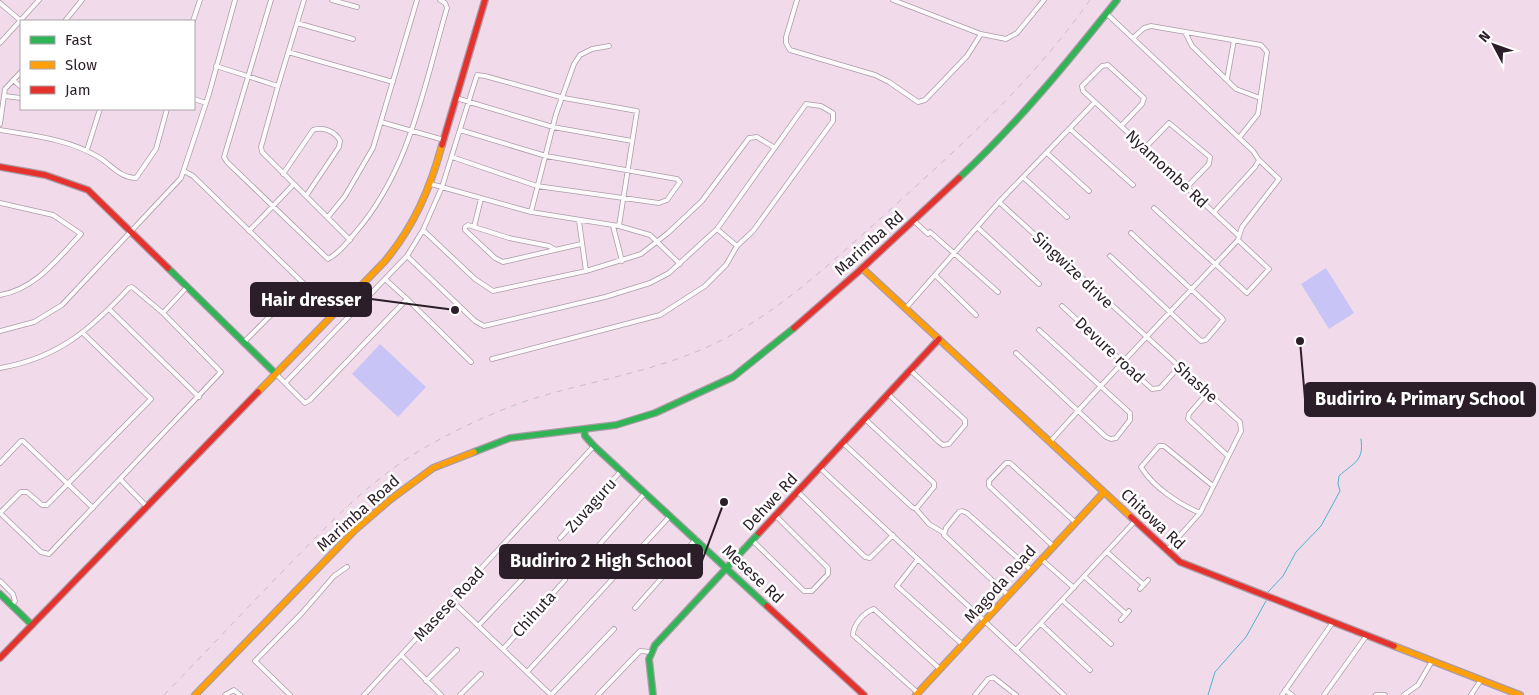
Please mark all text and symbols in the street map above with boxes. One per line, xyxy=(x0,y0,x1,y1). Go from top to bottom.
legend xyxy=(20,20,195,110)
north arrow xyxy=(1469,20,1519,70)
text: N xyxy=(1475,28,1494,46)
text: Fast xyxy=(65,31,92,49)
text: Slow xyxy=(65,56,97,74)
text: Jam xyxy=(65,81,91,99)
street label: Nyamombe Rd xyxy=(1122,126,1212,212)
street label: Marimba Rd xyxy=(830,207,908,279)
street label: Singwize drive xyxy=(1029,228,1117,312)
callout: Hair dresser xyxy=(251,283,371,316)
text: Hair dresser xyxy=(261,289,362,311)
street label: Devure road xyxy=(1071,313,1149,387)
street label: Shashe xyxy=(1170,357,1222,407)
callout: Budiriro 4 Primary School xyxy=(1305,383,1535,416)
text: Budiriro 4 Primary School xyxy=(1315,388,1526,410)
street label: Dehwe Rd xyxy=(739,469,801,535)
street label: Marimba Road xyxy=(313,471,403,555)
street label: Zuvaguru xyxy=(562,474,620,536)
street label: Chitowa Rd xyxy=(1117,484,1189,554)
street label: Mesese Rd xyxy=(718,541,788,607)
street label: Magoda Road xyxy=(960,541,1040,627)
callout: Budiriro 2 High School xyxy=(500,545,702,578)
text: Budiriro 2 High School xyxy=(510,550,693,572)
street label: Masese Road xyxy=(410,563,488,645)
street label: Chihuta xyxy=(508,587,560,641)

